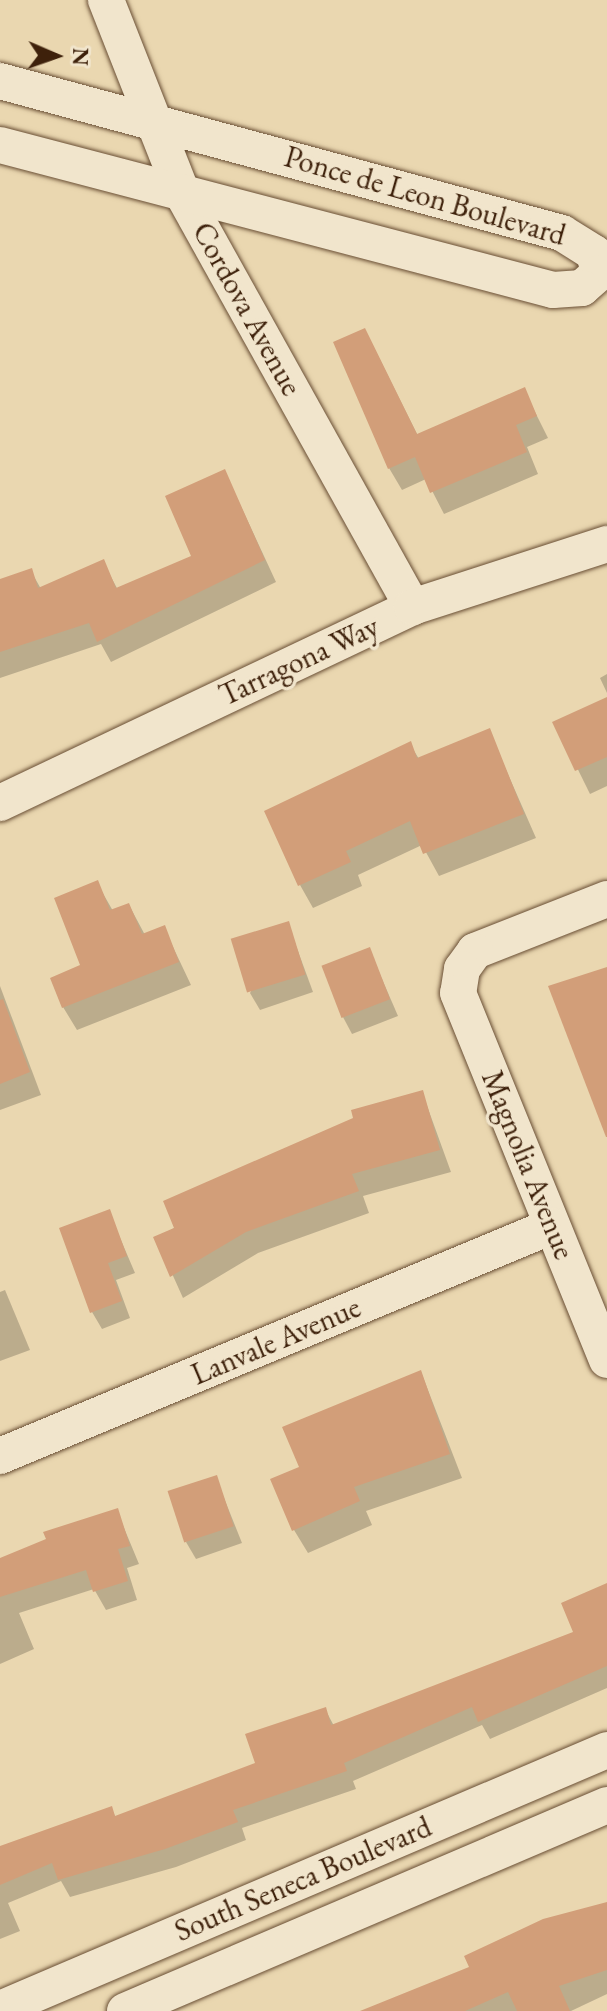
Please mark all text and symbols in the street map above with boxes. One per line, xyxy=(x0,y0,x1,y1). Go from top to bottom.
north arrow xyxy=(16,16,96,96)
text: N xyxy=(66,47,95,66)
street label: Ponce de Leon Boulevard xyxy=(280,139,570,253)
street label: Cordova Avenue xyxy=(185,216,309,402)
street label: Tarragona Way xyxy=(213,608,385,714)
street label: Magnolia Avenue xyxy=(474,1065,582,1265)
street label: Lanvale Avenue xyxy=(186,1289,366,1393)
street label: South Seneca Boulevard xyxy=(169,1809,437,1949)

